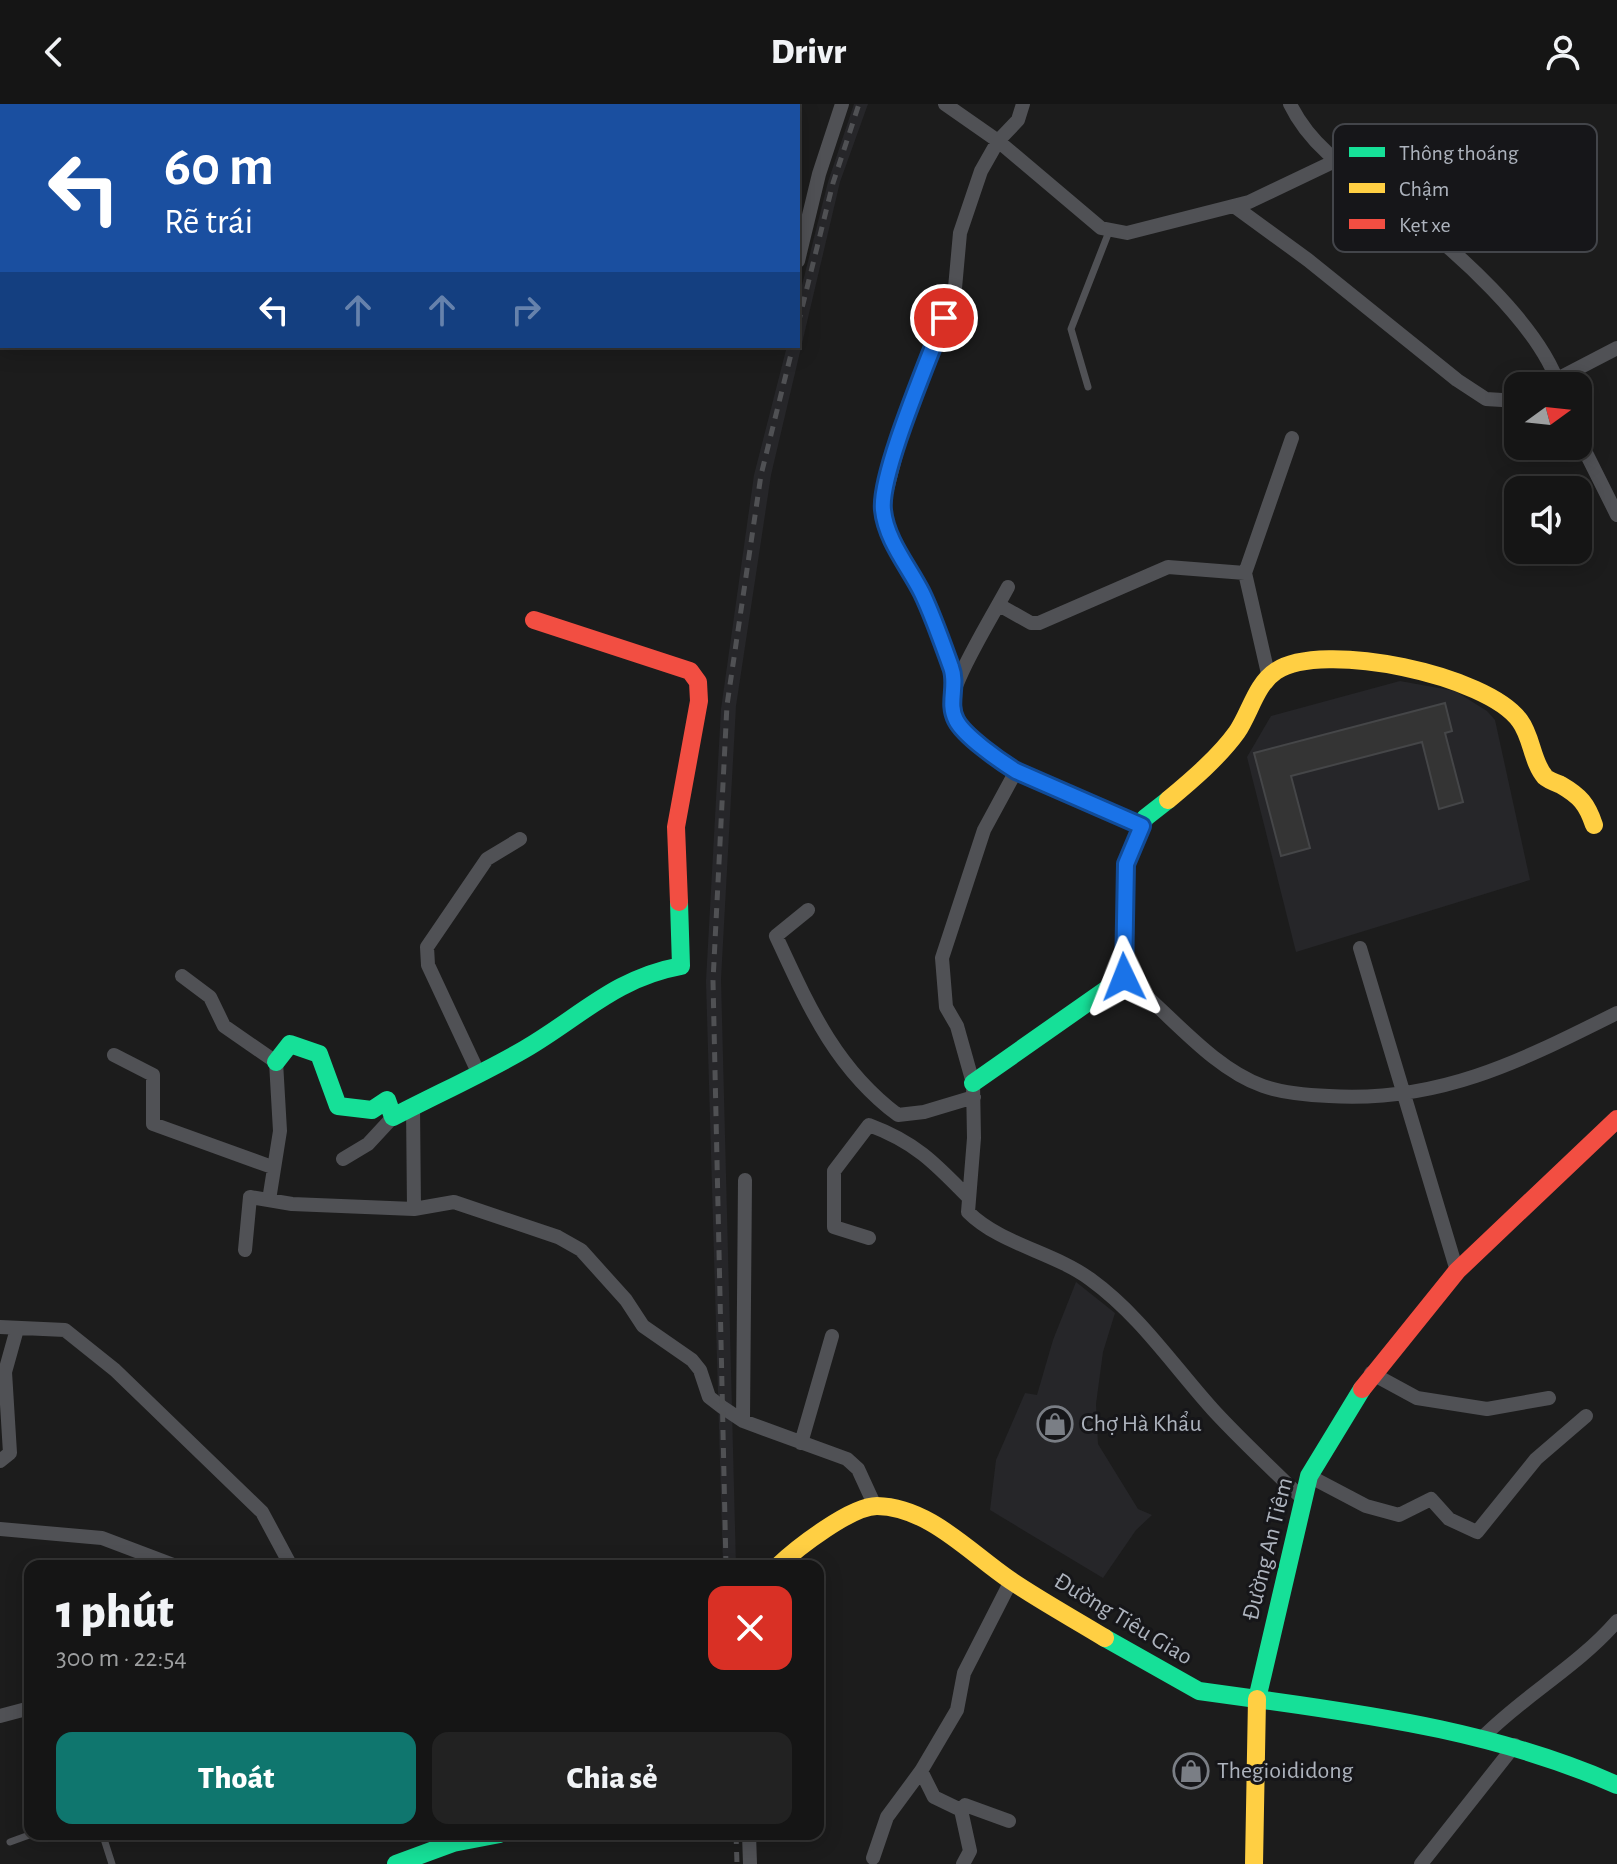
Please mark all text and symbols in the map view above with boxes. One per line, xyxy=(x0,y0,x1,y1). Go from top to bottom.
icon: back xyxy=(32,30,76,74)
icon: person xyxy=(1541,30,1585,74)
text: Drivr xyxy=(771,34,846,70)
legend xyxy=(1333,124,1597,252)
icon: left xyxy=(32,136,136,240)
text: 60 m xyxy=(164,139,274,195)
text: Thông thoáng xyxy=(1399,142,1519,164)
text: Chậm xyxy=(1399,178,1449,200)
text: Rẽ trái xyxy=(164,204,253,240)
text: Kẹt xe xyxy=(1399,214,1451,236)
pin xyxy=(910,284,978,352)
icon: left xyxy=(252,288,296,332)
icon: ahead xyxy=(336,288,380,332)
icon: ahead xyxy=(420,288,464,332)
icon: right xyxy=(504,288,548,332)
icon: arrive xyxy=(922,296,966,340)
north arrow xyxy=(1504,372,1592,460)
map controls xyxy=(1504,372,1592,564)
button: sound xyxy=(1504,476,1592,564)
position arrow xyxy=(1082,935,1166,1019)
shop icon: Chợ Hà Khẩu xyxy=(1036,1405,1074,1443)
place label: Chợ Hà Khẩu xyxy=(1081,1411,1202,1436)
street label: Đường An Tiêm xyxy=(1239,1475,1297,1623)
street label: Đường Tiêu Giao xyxy=(1050,1568,1196,1670)
button: close xyxy=(708,1586,792,1670)
text: 1 phút xyxy=(56,1589,174,1637)
text: 300 m · 22:54 xyxy=(56,1645,187,1671)
button: Thoát xyxy=(56,1732,416,1824)
button: Chia sẻ xyxy=(432,1732,792,1824)
shop icon: Thegioididong xyxy=(1172,1752,1210,1790)
place label: Thegioididong xyxy=(1217,1759,1354,1783)

